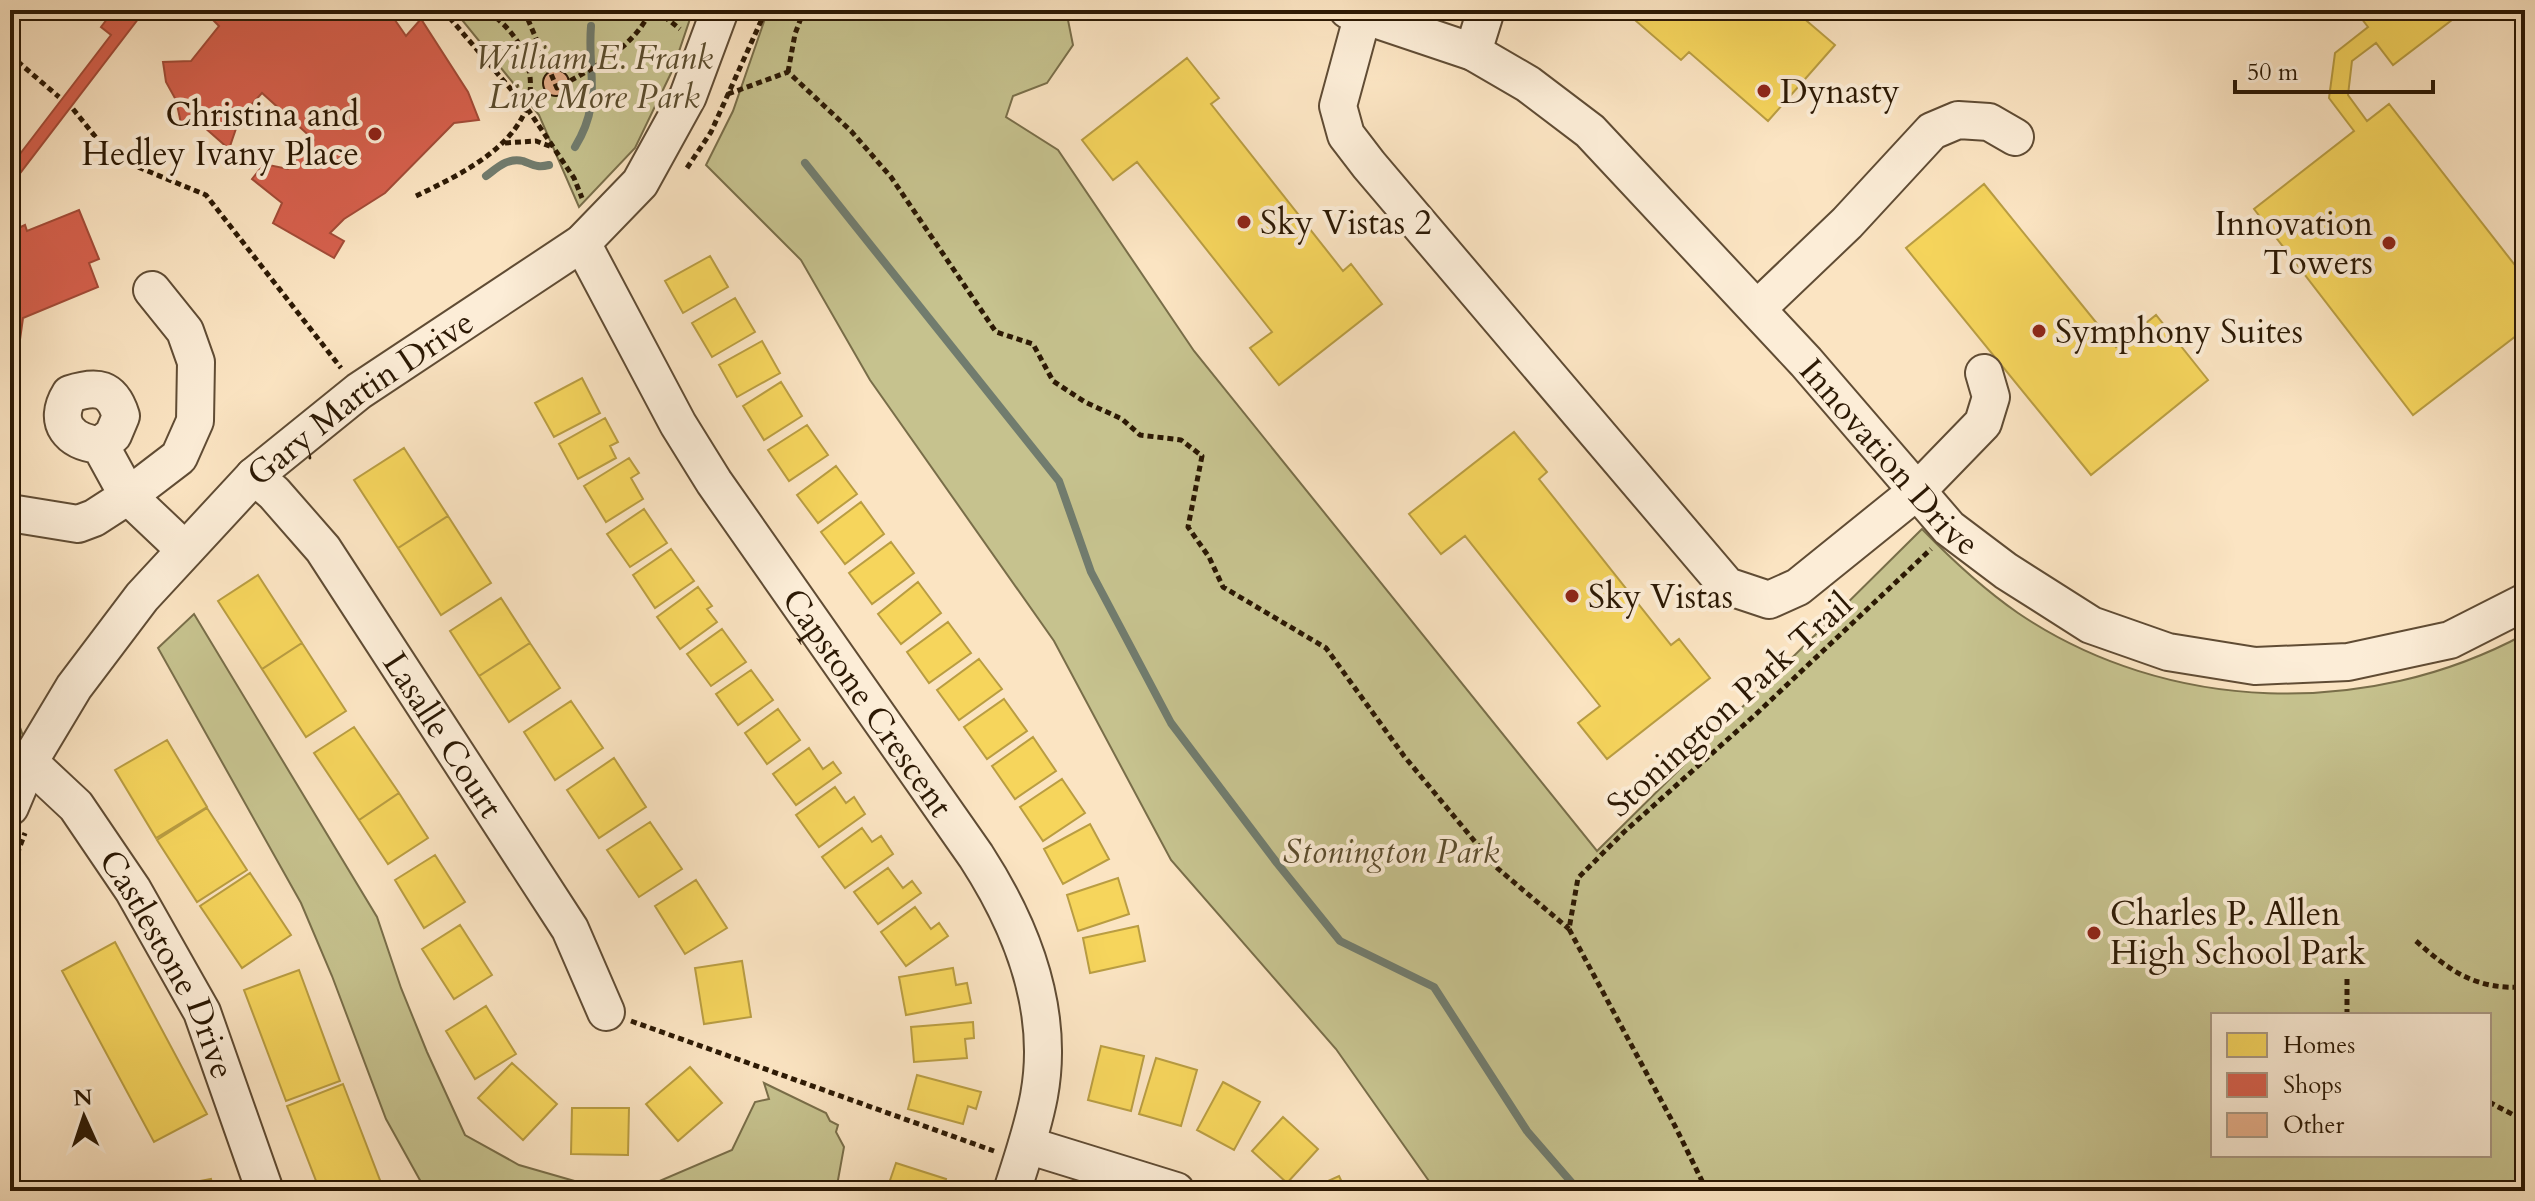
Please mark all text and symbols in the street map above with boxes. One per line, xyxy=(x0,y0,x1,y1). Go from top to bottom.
park label: William E. Frank Live More Park xyxy=(475,35,713,120)
scale bar xyxy=(2235,44,2433,94)
text: 50 m xyxy=(2247,56,2299,89)
place label: Dynasty xyxy=(1780,69,1900,115)
marker: Dynasty xyxy=(1755,82,1773,100)
place label: Christina and Hedley Ivany Place xyxy=(82,92,359,177)
marker: Christina and Hedley Ivany Place xyxy=(366,125,384,143)
place label: Sky Vistas 2 xyxy=(1260,200,1432,246)
place label: Innovation Towers xyxy=(2214,201,2373,286)
marker: Sky Vistas 2 xyxy=(1235,213,1253,231)
marker: Innovation Towers xyxy=(2380,234,2398,252)
street label: Gary Martin Drive xyxy=(237,299,483,497)
place label: Symphony Suites xyxy=(2055,309,2303,355)
marker: Symphony Suites xyxy=(2030,322,2048,340)
street label: Innovation Drive xyxy=(1789,349,1988,567)
place label: Sky Vistas xyxy=(1588,574,1733,620)
street label: Capstone Crescent xyxy=(771,579,964,827)
street label: Stonington Park Trail xyxy=(1597,582,1863,827)
marker: Sky Vistas xyxy=(1563,587,1581,605)
street label: Lasalle Court xyxy=(372,643,514,827)
park label: Stonington Park xyxy=(1283,829,1499,875)
street label: Castlestone Drive xyxy=(88,841,246,1085)
place label: Charles P. Allen High School Park xyxy=(2110,891,2367,976)
marker: Charles P. Allen High School Park xyxy=(2085,924,2103,942)
legend xyxy=(2211,1013,2491,1157)
text: Homes xyxy=(2283,1029,2355,1062)
text: Shops xyxy=(2283,1069,2342,1102)
north arrow xyxy=(44,1077,124,1157)
text: N xyxy=(73,1083,93,1114)
text: Other xyxy=(2283,1109,2344,1142)

